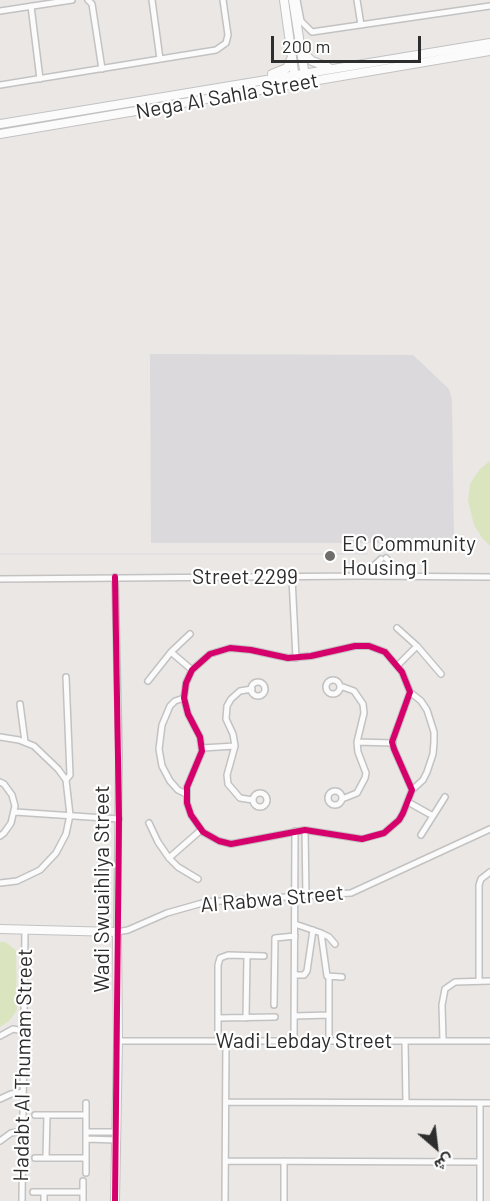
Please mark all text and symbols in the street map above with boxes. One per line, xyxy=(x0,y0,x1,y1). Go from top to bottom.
scale bar xyxy=(274,24,424,62)
text: 200 m xyxy=(282,35,330,57)
street label: Nega Al Sahla Street xyxy=(134,68,320,124)
place label: EC Community Housing 1 xyxy=(342,531,476,581)
marker: EC Community Housing 1 xyxy=(323,549,337,563)
street label: Street 2299 xyxy=(192,564,298,590)
street label: Wadi Swuaihliya Street xyxy=(89,785,115,993)
street label: Al Rabwa Street xyxy=(199,880,345,918)
street label: Hadabt Al Thumam Street xyxy=(8,948,38,1182)
street label: Wadi Lebday Street xyxy=(216,1028,392,1054)
north arrow xyxy=(406,1117,466,1177)
text: ش xyxy=(432,1150,458,1176)

